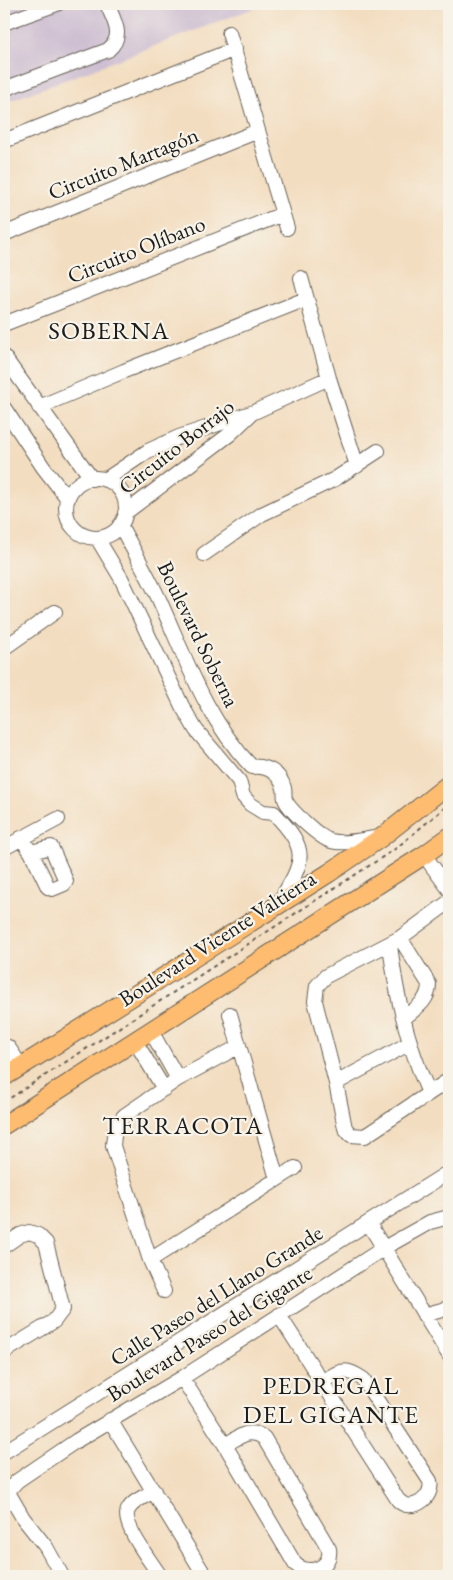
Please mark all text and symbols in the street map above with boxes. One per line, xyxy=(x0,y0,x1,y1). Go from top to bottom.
street label: Circuito Martagón xyxy=(44,120,203,207)
street label: Circuito Olíbano xyxy=(63,209,209,290)
district label: SOBERNA xyxy=(48,314,170,346)
street label: Circuito Borrajo xyxy=(112,392,240,501)
street label: Boulevard Soberna xyxy=(151,556,247,712)
street label: Boulevard Vicente Valtierra xyxy=(113,864,322,1013)
district label: TERRACOTA xyxy=(102,1109,264,1141)
street label: Calle Paseo del Llano Grande xyxy=(105,1218,328,1373)
street label: Boulevard Paseo del Gigante xyxy=(101,1258,318,1409)
district label: PEDREGAL DEL GIGANTE xyxy=(243,1369,419,1430)

